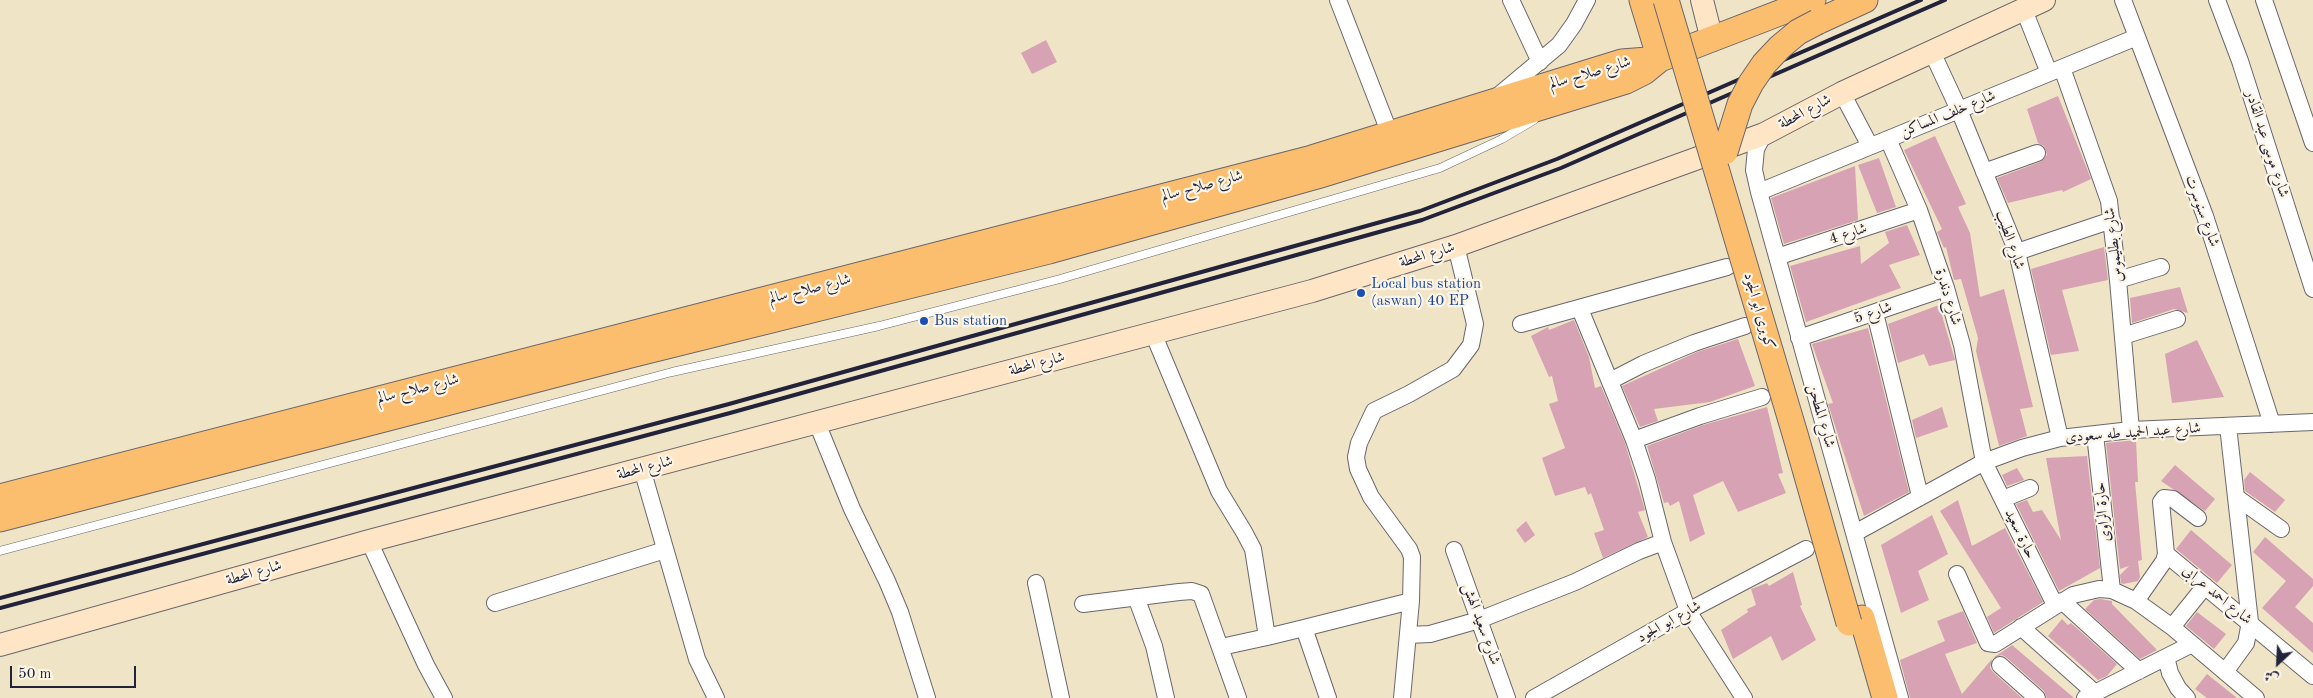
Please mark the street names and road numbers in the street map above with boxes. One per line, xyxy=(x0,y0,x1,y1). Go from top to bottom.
street label: شارع صلاح سالم xyxy=(1547,53,1633,93)
street label: شارع خلف المساكن xyxy=(1898,87,1998,141)
street label: شارع موسى عبد القادر xyxy=(2241,88,2293,200)
street label: شارع المحطة xyxy=(1776,91,1834,133)
street label: شارع صلاح سالم xyxy=(1159,166,1245,206)
street label: شارع سنوسرت xyxy=(2181,173,2223,249)
street label: شارع بطليموس xyxy=(2100,207,2128,283)
street label: شارع الطيب xyxy=(1992,208,2028,272)
street label: شارع 4 xyxy=(1827,219,1869,249)
street label: شارع المحطة xyxy=(1397,238,1457,272)
street label: شارع دندرة xyxy=(1931,267,1965,327)
street label: شارع صلاح سالم xyxy=(767,270,853,308)
street label: كوبرى ابو الجود xyxy=(1739,270,1779,352)
street label: شارع 5 xyxy=(1852,298,1894,328)
street label: شارع المحطة xyxy=(1007,348,1067,380)
street label: شارع صلاح سالم xyxy=(375,370,461,408)
street label: شارع المطحن xyxy=(1803,382,1839,450)
street label: شارع عبد الحميد طه سعودى xyxy=(2065,419,2201,447)
street label: شارع المحطة xyxy=(615,452,675,484)
street label: حارة الراوى xyxy=(2091,481,2115,543)
street label: حارة سعيد xyxy=(2000,506,2040,562)
street label: شارع المحطة xyxy=(224,557,284,589)
street label: شارع احمد عرابى xyxy=(2179,562,2255,628)
street label: شارع سعيد الهش xyxy=(1458,581,1504,667)
street label: شارع ابو الجود xyxy=(1634,597,1704,647)

